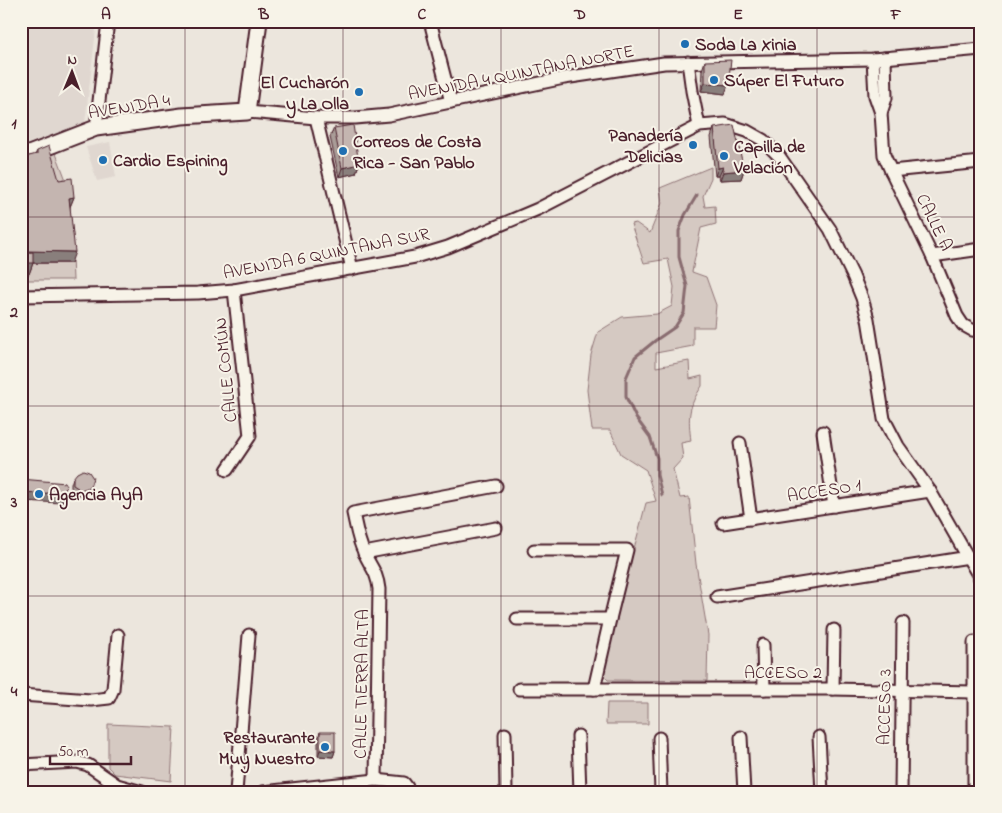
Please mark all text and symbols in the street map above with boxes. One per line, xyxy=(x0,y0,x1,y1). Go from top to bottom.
text: A xyxy=(101,3,111,27)
text: B xyxy=(258,3,270,27)
text: C xyxy=(418,3,427,27)
text: D xyxy=(573,3,586,27)
text: E xyxy=(733,3,743,27)
text: F xyxy=(890,3,902,27)
place label: Soda La Xinia xyxy=(695,33,797,59)
marker: Soda La Xinia xyxy=(679,38,691,50)
street label: AVENIDA 4 QUINTANA NORTE xyxy=(406,39,637,109)
north arrow xyxy=(48,48,98,98)
text: N xyxy=(67,50,77,71)
place label: Súper El Futuro xyxy=(724,69,844,95)
place label: El Cucharón y La Olla xyxy=(260,71,349,119)
marker: Súper El Futuro xyxy=(708,74,720,86)
marker: El Cucharón y La Olla xyxy=(353,86,365,98)
street label: AVENIDA 4 xyxy=(86,89,173,127)
text: 1 xyxy=(11,112,17,136)
place label: Panadería Delicias xyxy=(609,124,683,171)
place label: Correos de Costa Rica - San Pablo xyxy=(353,130,482,177)
place label: Capilla de Velación xyxy=(733,135,806,182)
marker: Panadería Delicias xyxy=(687,139,699,151)
marker: Correos de Costa Rica - San Pablo xyxy=(337,145,349,157)
place label: Cardio Espining xyxy=(113,149,228,176)
marker: Capilla de Velación xyxy=(718,150,730,162)
marker: Cardio Espining xyxy=(97,154,109,166)
street label: CALLE A xyxy=(908,190,958,256)
street label: AVENIDA 6 QUINTANA SUR xyxy=(221,222,432,288)
text: 2 xyxy=(9,301,18,325)
street label: CALLE COMÚN xyxy=(209,316,245,424)
street label: ACCESO 1 xyxy=(785,473,864,511)
place label: Agencia AyA xyxy=(49,483,143,510)
marker: Agencia AyA xyxy=(33,488,45,500)
text: 3 xyxy=(10,491,18,515)
street label: CALLE TIERRA ALTA xyxy=(349,609,377,759)
street label: ACCESO 2 xyxy=(744,661,822,687)
street label: ACCESO 3 xyxy=(872,669,900,746)
text: 4 xyxy=(10,680,18,704)
place label: Restaurante Muy Nuestro xyxy=(219,726,316,774)
scale bar xyxy=(50,733,131,765)
text: 50 m xyxy=(58,741,89,763)
marker: Restaurante Muy Nuestro xyxy=(319,741,331,753)

